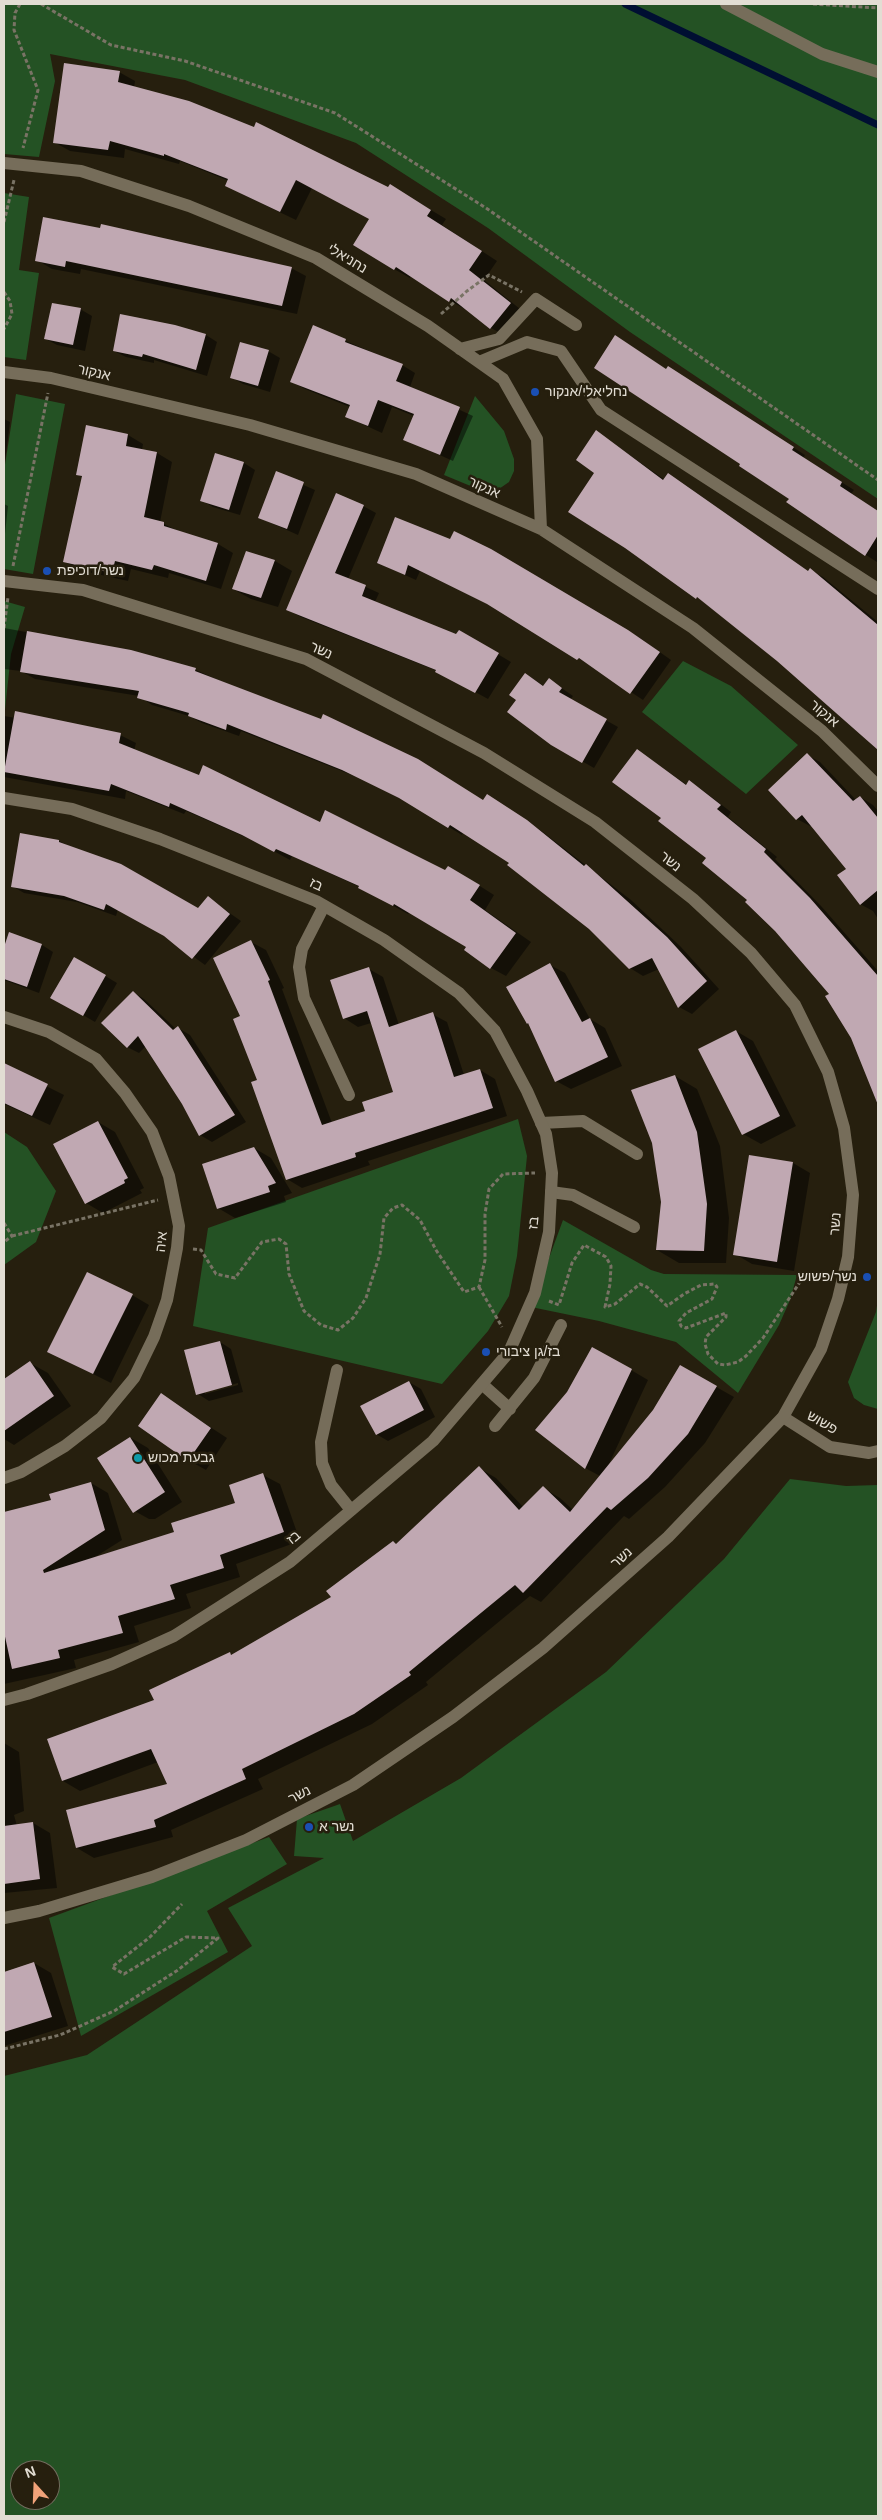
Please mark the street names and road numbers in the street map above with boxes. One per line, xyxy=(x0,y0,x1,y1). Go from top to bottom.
street label: נחניאלי xyxy=(324,241,370,277)
street label: אנקור xyxy=(76,361,112,385)
street label: אנקור xyxy=(465,474,503,502)
street label: נשר xyxy=(307,639,335,663)
street label: אנקור xyxy=(806,697,842,731)
street label: נשר xyxy=(656,848,684,876)
street label: בז xyxy=(307,875,325,895)
street label: נשר xyxy=(827,1212,845,1236)
street label: בז xyxy=(525,1216,543,1230)
street label: איה xyxy=(153,1231,171,1253)
street label: פשוש xyxy=(804,1408,840,1438)
street label: בז xyxy=(284,1527,304,1549)
street label: נשר xyxy=(608,1544,636,1572)
street label: נשר xyxy=(286,1782,314,1808)

